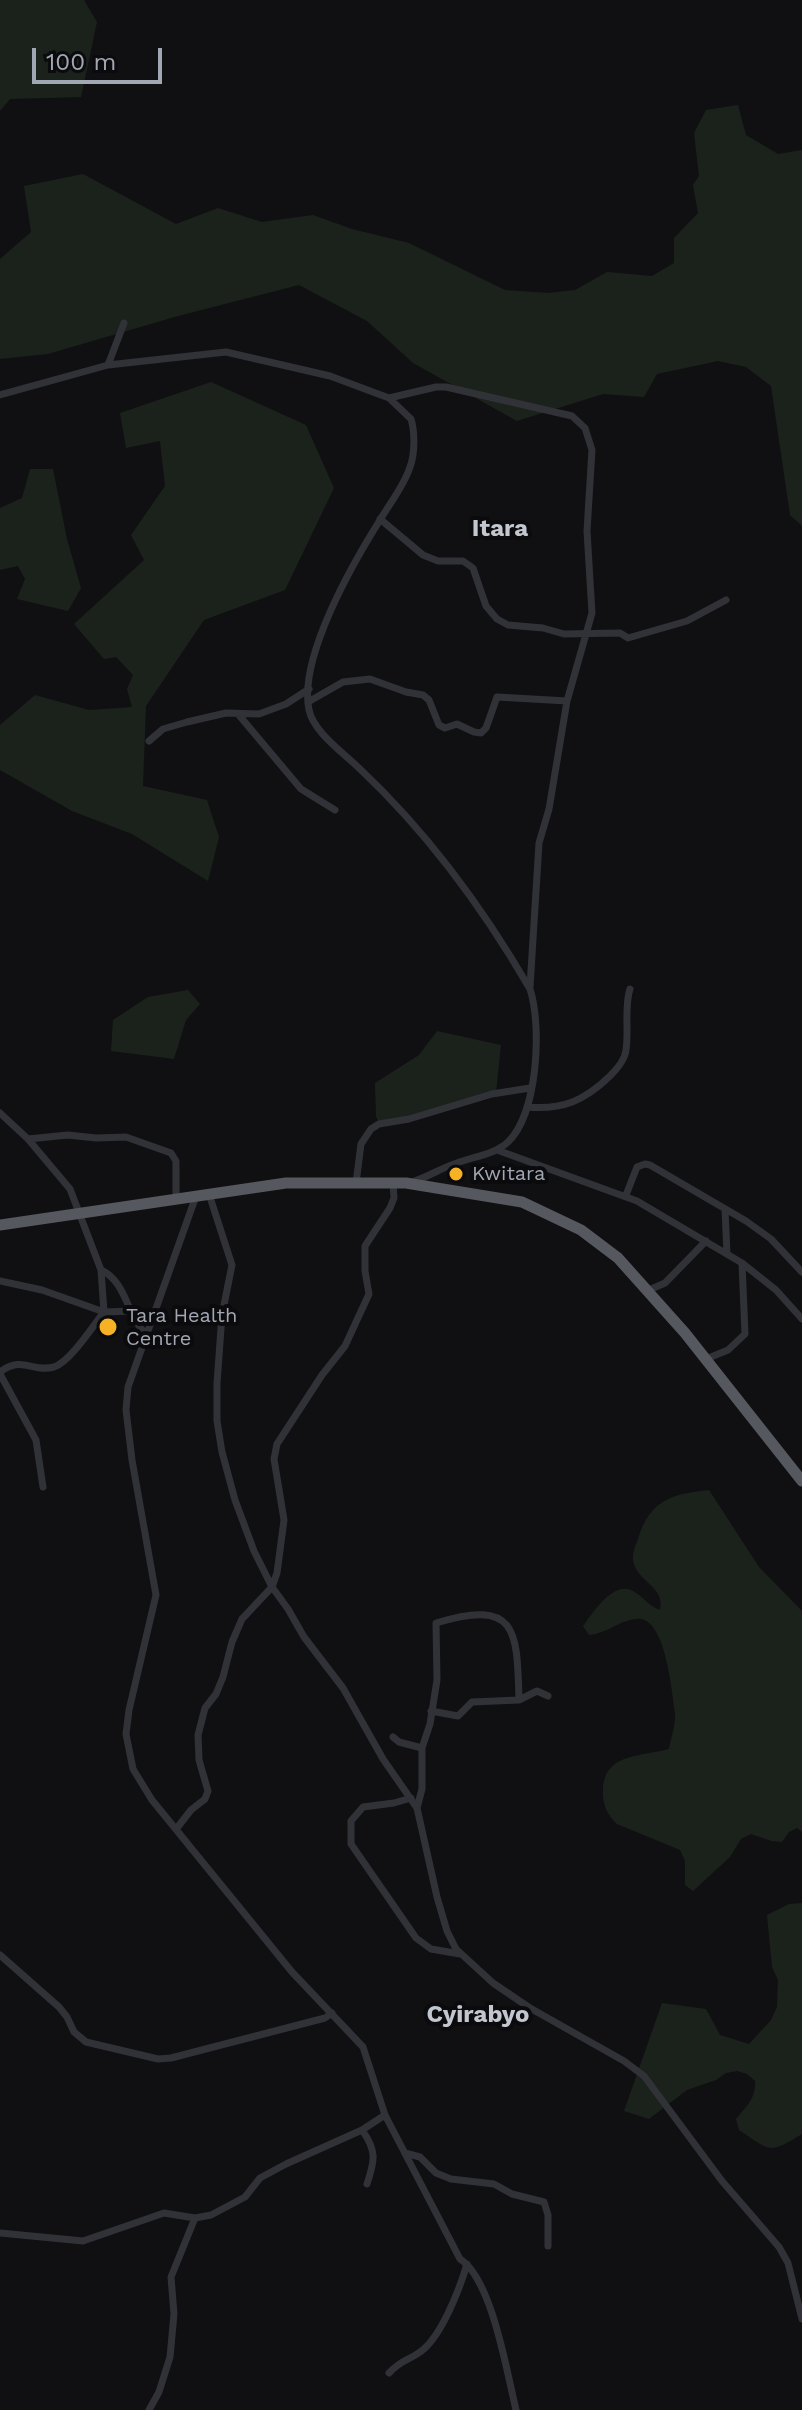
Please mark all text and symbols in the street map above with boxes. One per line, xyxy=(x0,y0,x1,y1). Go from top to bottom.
scale bar xyxy=(36,32,166,82)
text: 100 m xyxy=(46,48,116,76)
district label: Itara xyxy=(472,515,528,543)
place label: Kwitara xyxy=(472,1162,545,1186)
marker: Kwitara xyxy=(447,1165,465,1183)
place label: Tara Health Centre xyxy=(126,1304,237,1351)
marker: Tara Health Centre xyxy=(97,1316,119,1338)
district label: Cyirabyo xyxy=(427,2001,529,2029)

